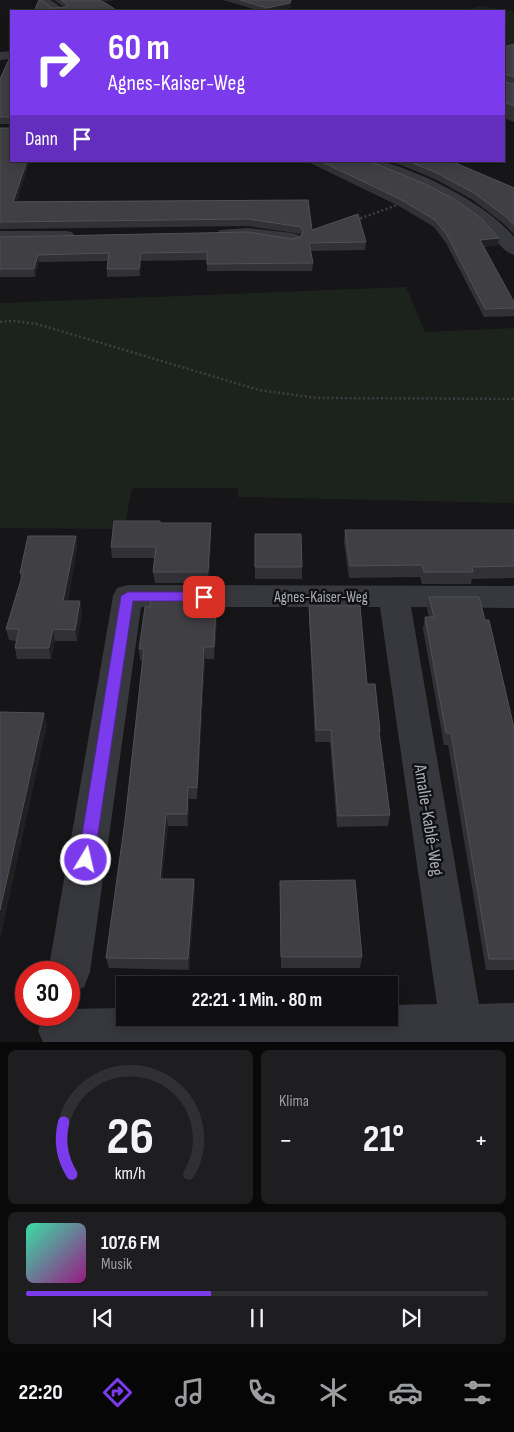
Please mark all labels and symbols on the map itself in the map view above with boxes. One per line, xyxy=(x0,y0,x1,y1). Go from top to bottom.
pin xyxy=(183,576,225,618)
street label: Agnes-Kaiser-Weg xyxy=(273,588,368,607)
street label: Amalie-Kablé-Weg xyxy=(409,762,448,877)
position arrow xyxy=(59,833,111,885)
speed limit sign: 30 xyxy=(15,961,80,1026)

